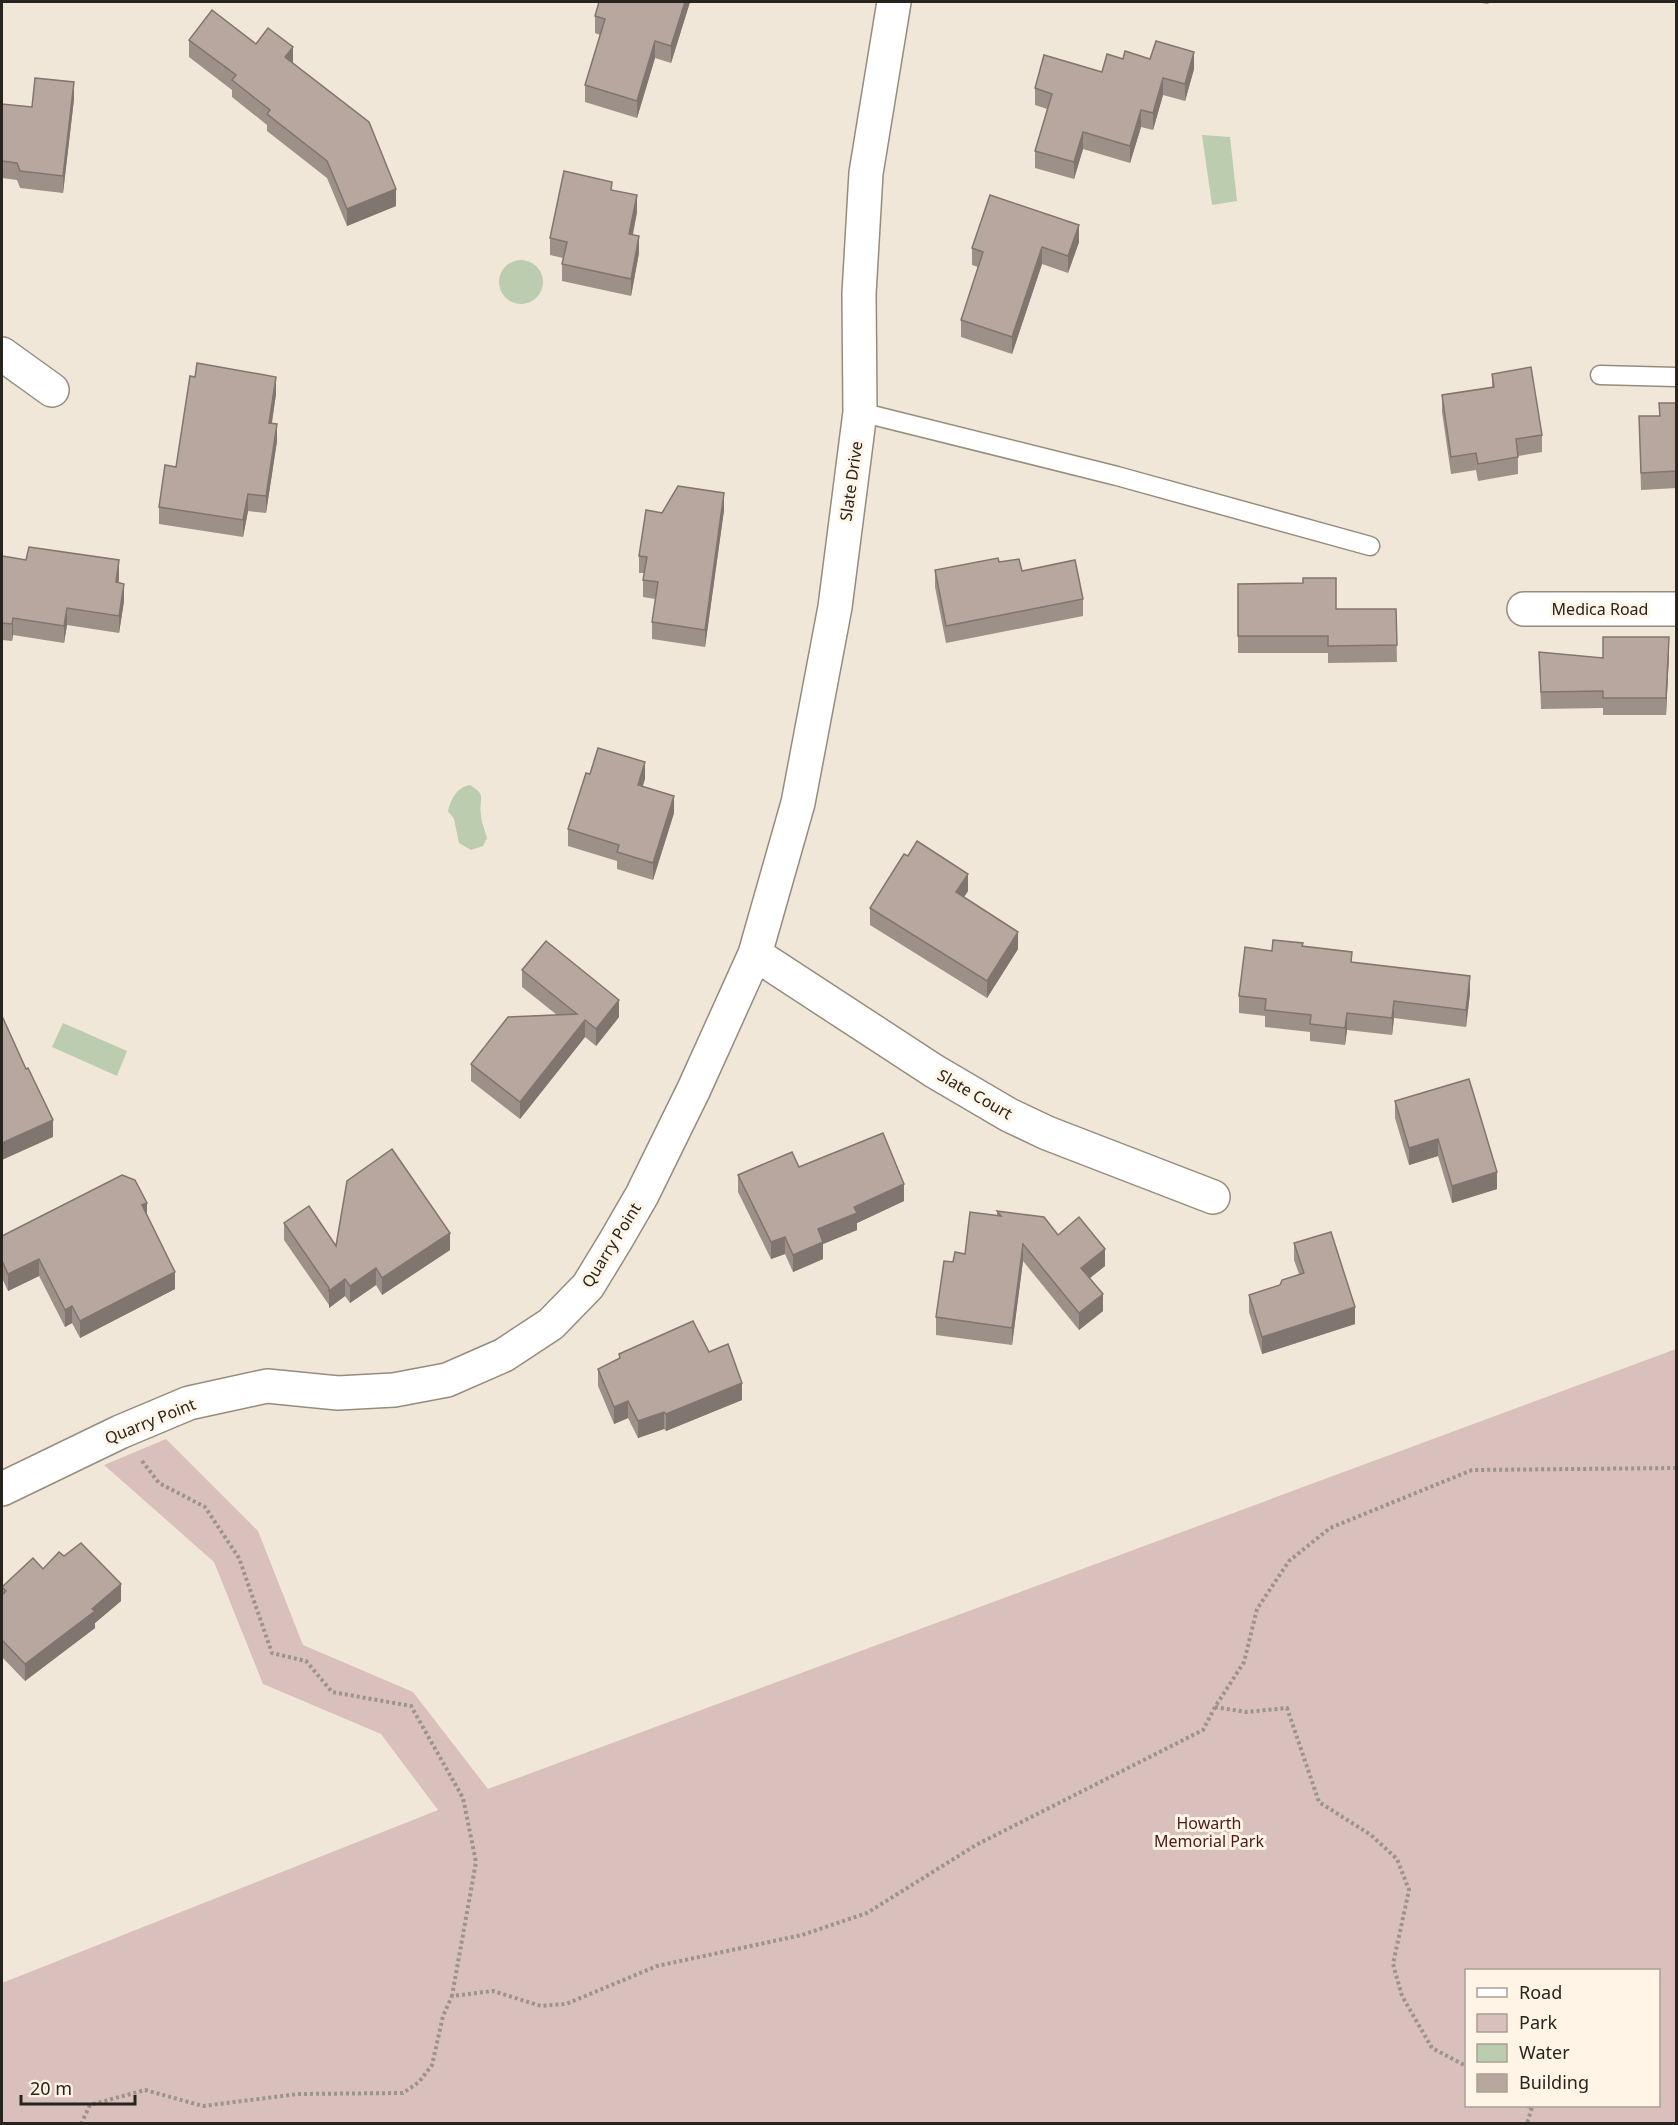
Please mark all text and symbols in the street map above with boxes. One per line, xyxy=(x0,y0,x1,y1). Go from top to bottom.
street label: Slate Drive xyxy=(835,440,867,522)
street label: Medica Road xyxy=(1552,598,1648,620)
street label: Slate Court xyxy=(934,1064,1017,1124)
street label: Quarry Point xyxy=(576,1198,646,1292)
street label: Quarry Point xyxy=(101,1393,199,1449)
park label: Howarth Memorial Park xyxy=(1154,1812,1264,1852)
legend xyxy=(1465,1969,1660,2107)
text: Road xyxy=(1519,1980,1562,2004)
text: Park xyxy=(1519,2010,1557,2034)
text: Water xyxy=(1519,2040,1570,2064)
scale bar xyxy=(21,2068,135,2106)
text: Building xyxy=(1519,2070,1589,2094)
text: 20 m xyxy=(30,2076,72,2100)

